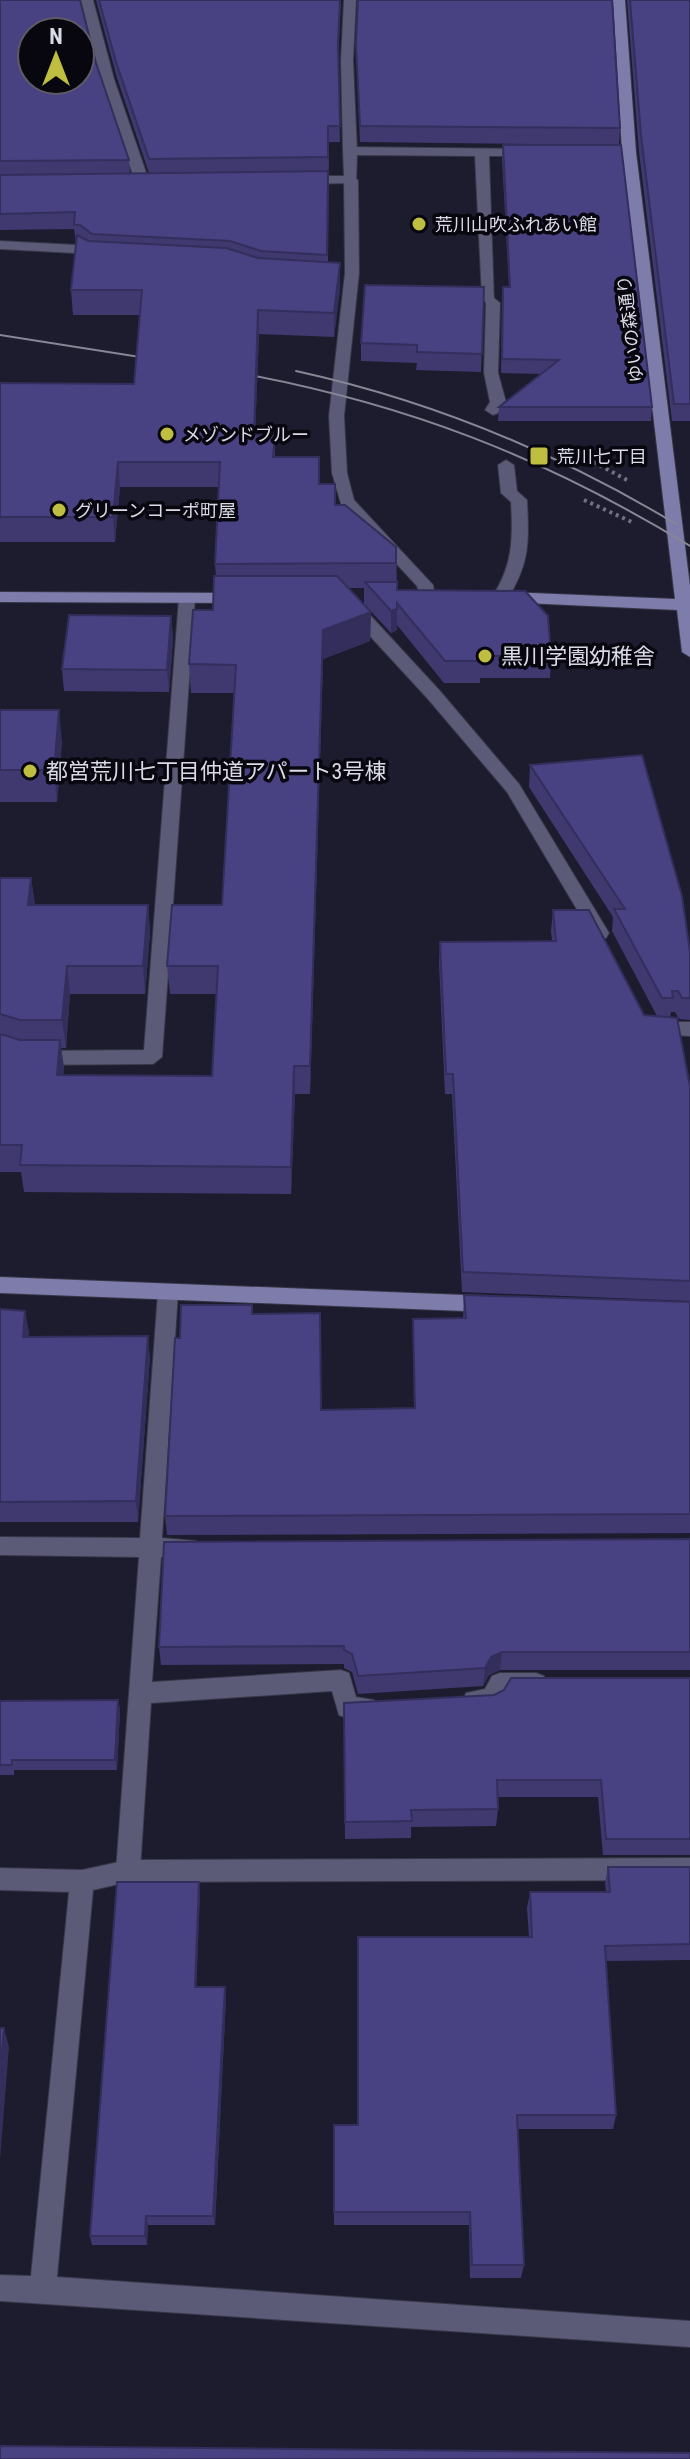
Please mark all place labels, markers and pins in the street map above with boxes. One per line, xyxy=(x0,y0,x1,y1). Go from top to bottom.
place label: 荒川山吹ふれあい館 xyxy=(435,214,597,235)
marker: 荒川山吹ふれあい館 xyxy=(410,215,428,233)
place label: メゾンドブルー xyxy=(183,424,309,445)
marker: メゾンドブルー xyxy=(158,425,176,443)
marker: 荒川七丁目 xyxy=(528,445,550,467)
place label: 荒川七丁目 xyxy=(557,446,647,467)
place label: グリーンコーポ町屋 xyxy=(75,500,236,521)
marker: グリーンコーポ町屋 xyxy=(50,501,68,519)
place label: 黒川学園幼稚舎 xyxy=(501,644,655,669)
marker: 黒川学園幼稚舎 xyxy=(476,647,494,665)
place label: 都営荒川七丁目仲道アパート3号棟 xyxy=(46,759,386,784)
marker: 都営荒川七丁目仲道アパート3号棟 xyxy=(21,762,39,780)

